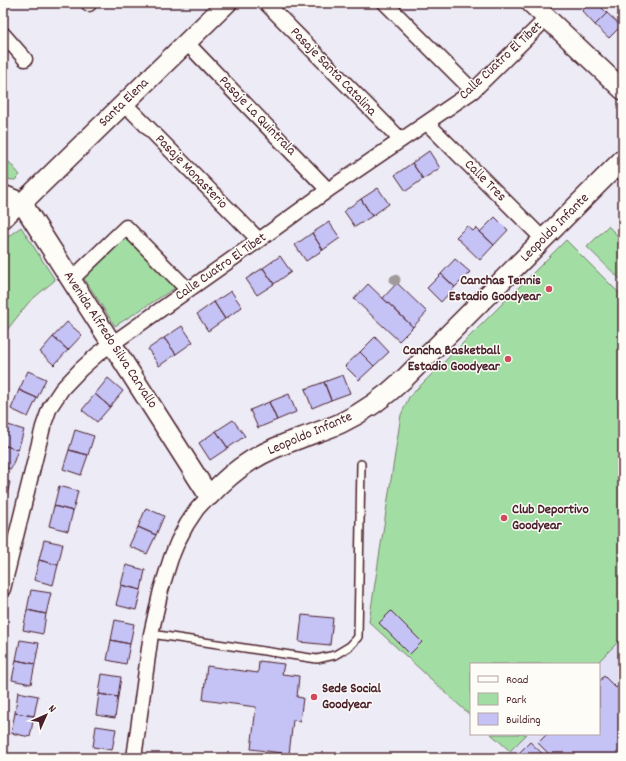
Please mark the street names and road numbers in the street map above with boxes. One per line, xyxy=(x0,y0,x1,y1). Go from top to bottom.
street label: Calle Cuatro El Tibet xyxy=(455,17,547,105)
street label: Pasaje Santa Catalina xyxy=(285,23,381,121)
street label: Pasaje La Quintrala xyxy=(214,72,301,161)
street label: Santa Elena xyxy=(94,74,154,132)
street label: Pasaje Monasterio xyxy=(150,130,232,214)
street label: Calle Tres xyxy=(459,155,511,207)
street label: Leopoldo Infante xyxy=(516,189,594,267)
street label: Calle Cuatro El Tibet xyxy=(171,228,271,306)
street label: Avenida Alfredo Silva Carvallo xyxy=(58,267,162,413)
street label: Leopoldo Infante xyxy=(265,407,355,461)

